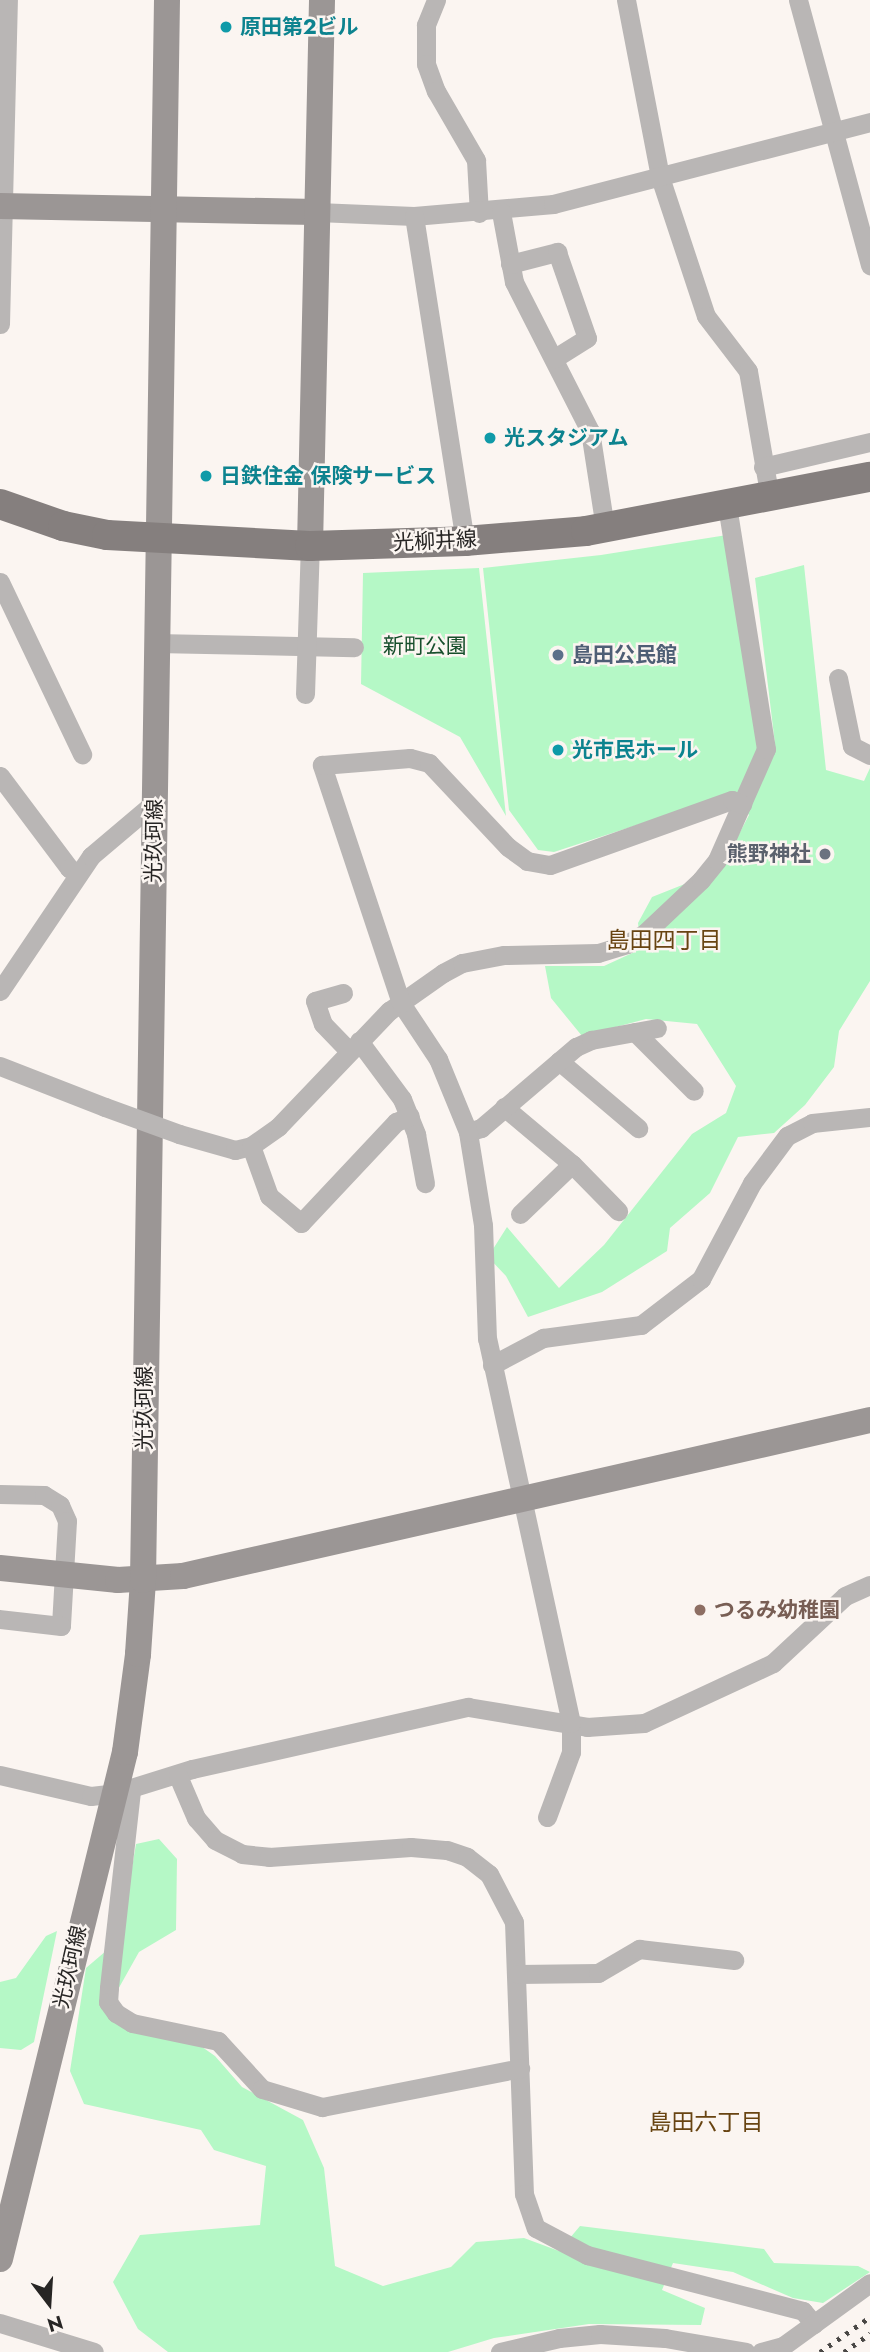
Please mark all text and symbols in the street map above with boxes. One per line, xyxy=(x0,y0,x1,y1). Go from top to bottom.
place label: 原田第２ビル xyxy=(240,14,358,40)
marker: 原田第２ビル xyxy=(218,19,234,35)
place label: 光スタジアム xyxy=(504,425,630,451)
marker: 光スタジアム xyxy=(482,430,498,446)
place label: 日鉄住金 保険サービス xyxy=(220,463,436,489)
marker: 日鉄住金 保険サービス xyxy=(198,468,214,484)
street label: 光柳井線 xyxy=(392,526,478,556)
park label: 新町公園 xyxy=(383,633,467,659)
place label: 島田公民館 xyxy=(572,642,677,668)
marker: 島田公民館 xyxy=(550,647,566,663)
place label: 光市民ホール xyxy=(572,737,698,763)
marker: 光市民ホール xyxy=(550,742,566,758)
street label: 光玖珂線 xyxy=(141,799,167,883)
place label: 熊野神社 xyxy=(727,841,811,867)
marker: 熊野神社 xyxy=(817,846,833,862)
district label: 島田四丁目 xyxy=(607,926,721,954)
street label: 光玖珂線 xyxy=(131,1366,157,1450)
place label: つるみ幼稚園 xyxy=(714,1597,840,1623)
marker: つるみ幼稚園 xyxy=(692,1602,708,1618)
street label: 光玖珂線 xyxy=(48,1923,92,2011)
district label: 島田六丁目 xyxy=(649,2108,763,2136)
north arrow xyxy=(14,2268,84,2338)
text: N xyxy=(44,2308,66,2339)

